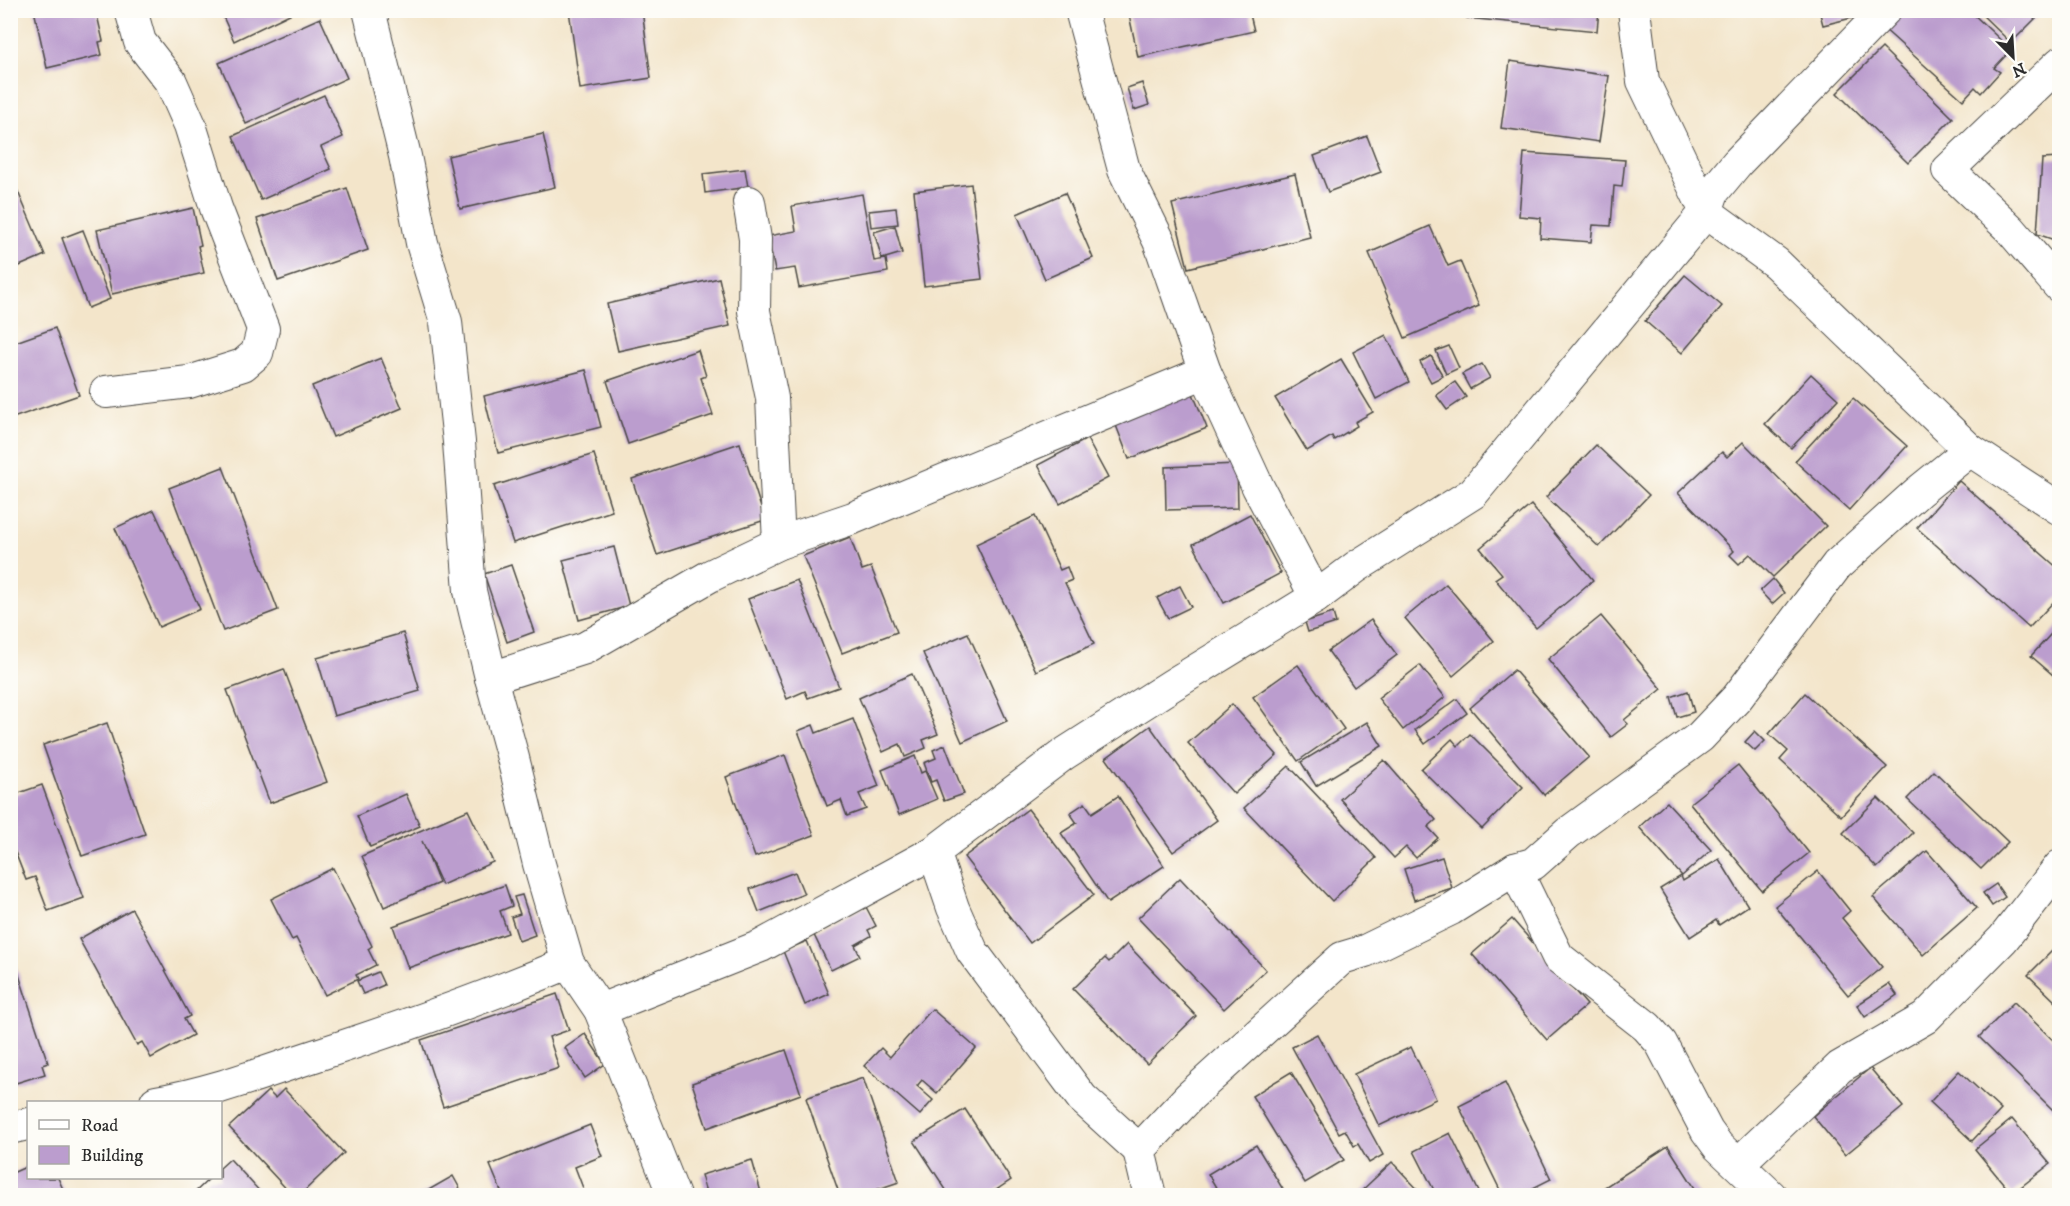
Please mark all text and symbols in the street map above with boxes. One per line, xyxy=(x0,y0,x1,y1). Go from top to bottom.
north arrow xyxy=(1983,27,2043,87)
text: N xyxy=(2009,58,2029,82)
legend xyxy=(27,1101,222,1179)
text: Road xyxy=(81,1115,118,1137)
text: Building xyxy=(81,1145,143,1167)

